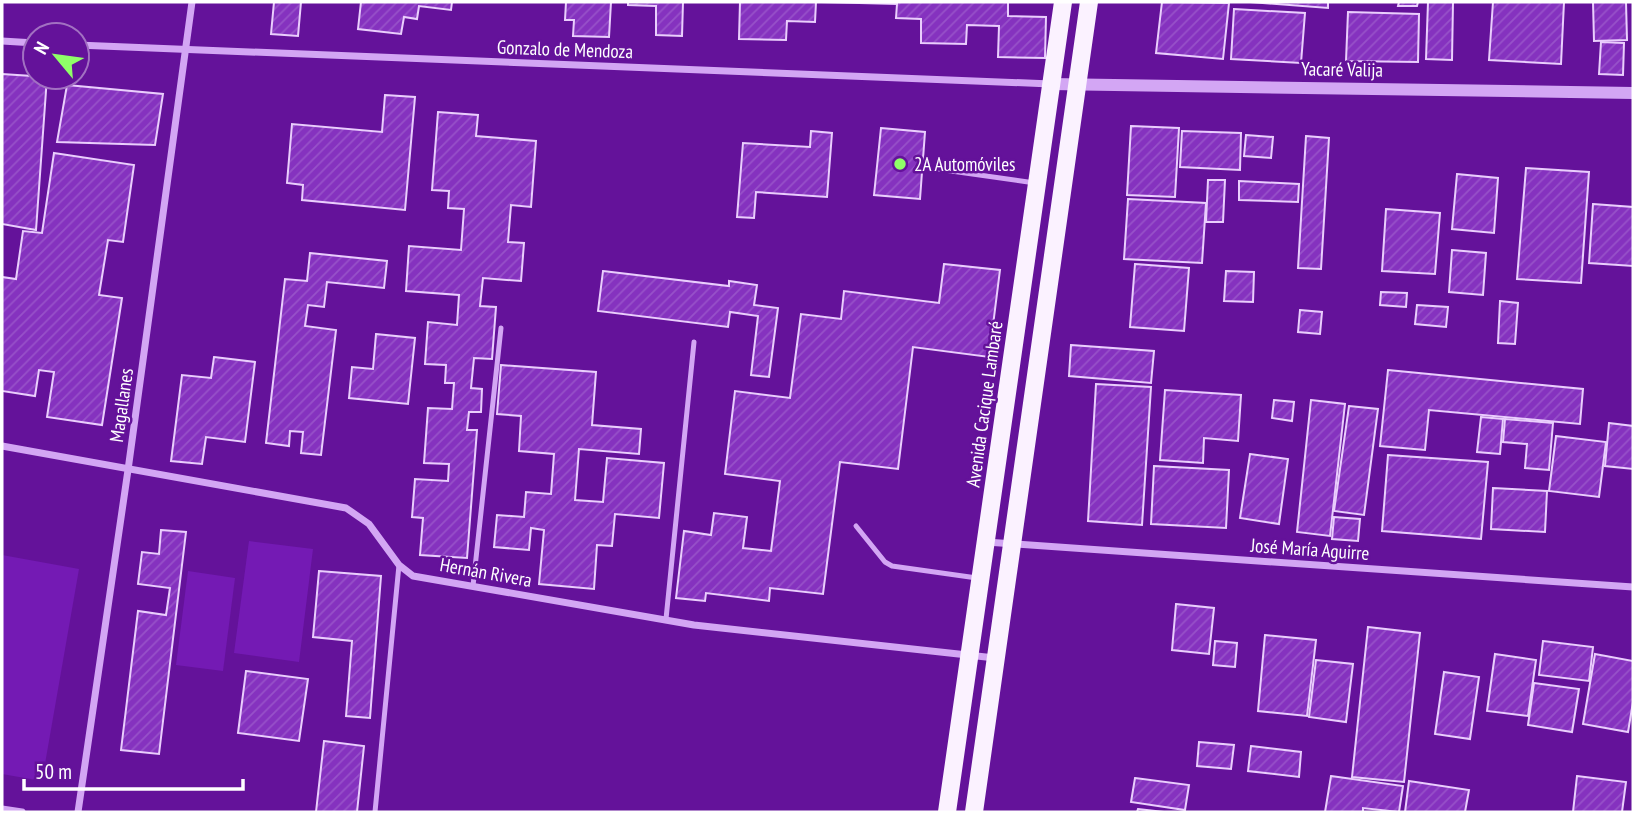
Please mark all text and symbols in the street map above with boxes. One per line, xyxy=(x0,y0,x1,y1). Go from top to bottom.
north arrow xyxy=(21,21,91,91)
street label: Gonzalo de Mendoza xyxy=(497,35,633,63)
text: N xyxy=(28,37,54,58)
street label: Yacaré Valija xyxy=(1301,56,1383,82)
place label: 2A Automóviles xyxy=(914,152,1016,176)
marker: 2A Automóviles xyxy=(892,156,908,172)
street label: Avenida Cacique Lambaré xyxy=(960,319,1008,489)
street label: Magallanes xyxy=(104,366,138,444)
street label: José María Aguirre xyxy=(1249,533,1370,565)
street label: Hernán Rivera xyxy=(438,552,534,592)
scale bar xyxy=(24,748,243,792)
text: 50 m xyxy=(35,758,72,785)

